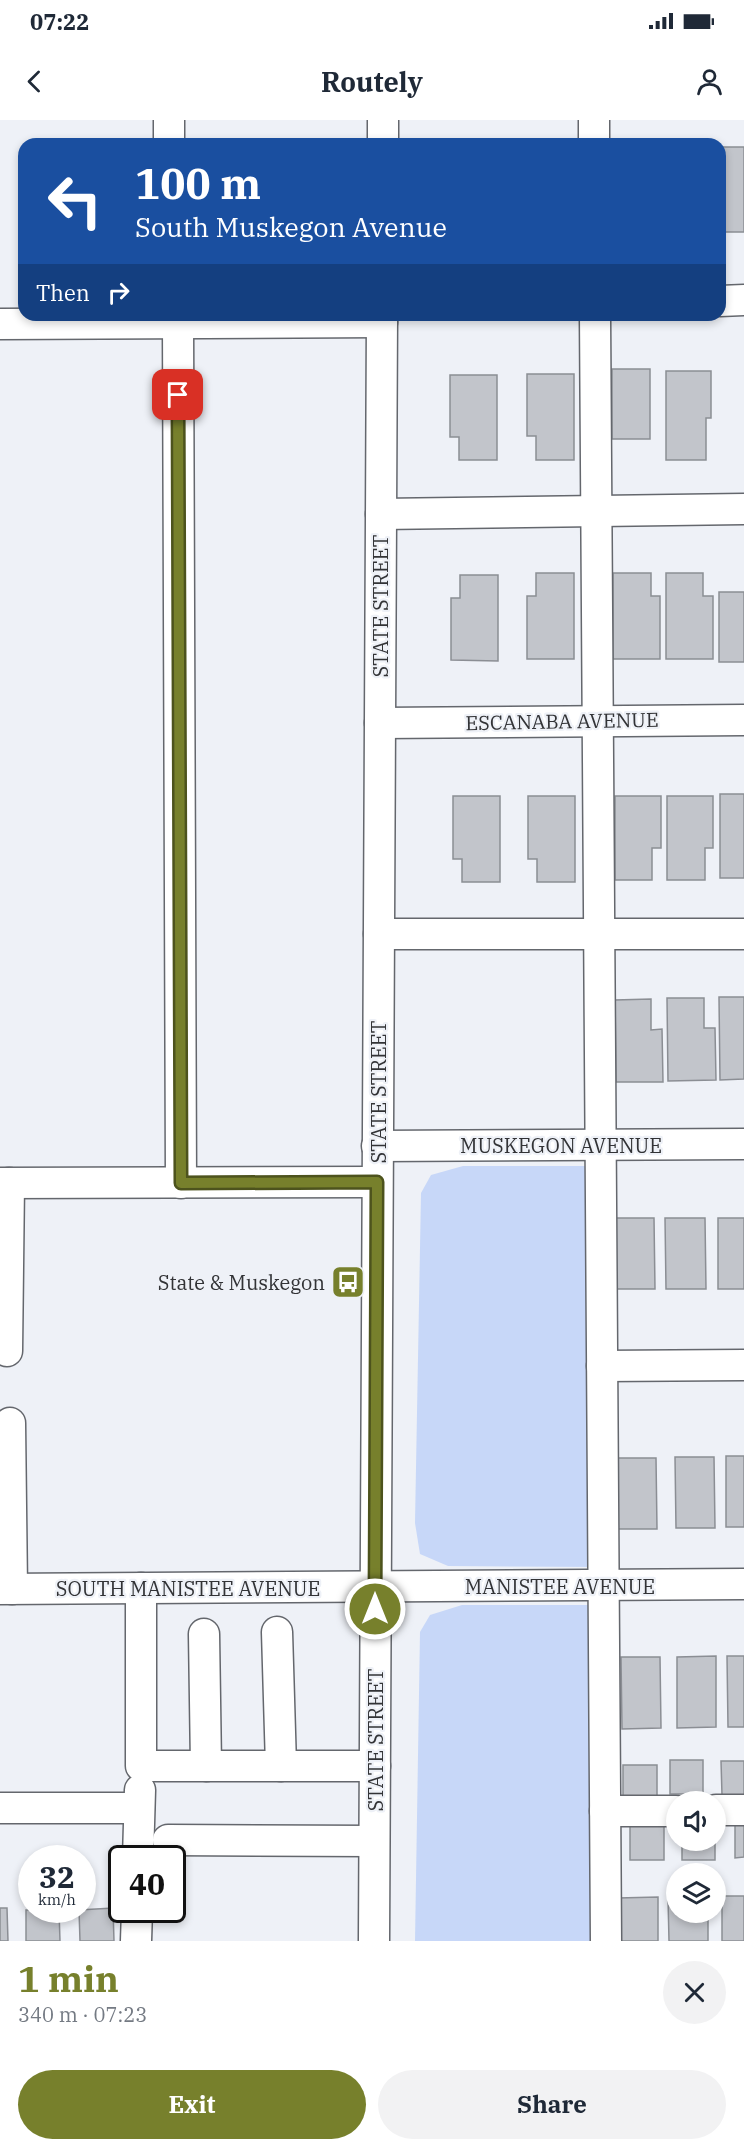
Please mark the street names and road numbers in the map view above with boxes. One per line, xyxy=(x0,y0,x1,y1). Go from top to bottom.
street label: STATE STREET xyxy=(367,534,394,678)
street label: ESCANABA AVENUE xyxy=(465,706,659,736)
street label: STATE STREET xyxy=(365,1020,392,1164)
street label: MUSKEGON AVENUE xyxy=(460,1132,662,1159)
street label: MANISTEE AVENUE xyxy=(465,1573,655,1600)
street label: SOUTH MANISTEE AVENUE xyxy=(56,1575,320,1602)
street label: STATE STREET xyxy=(362,1668,389,1812)

